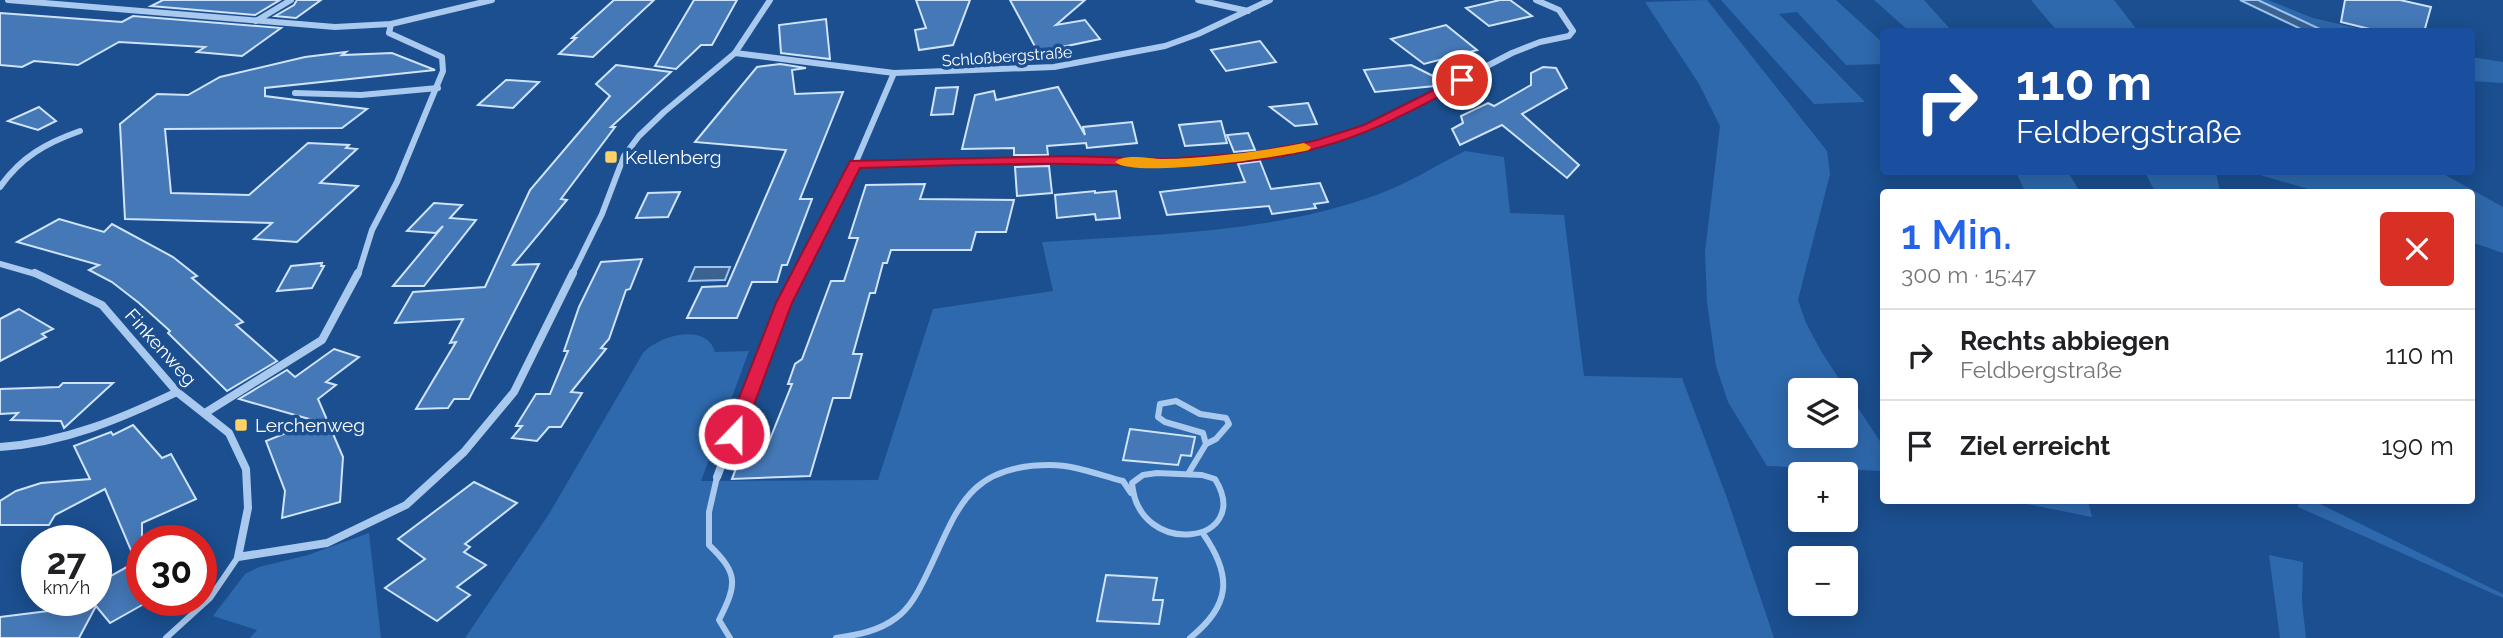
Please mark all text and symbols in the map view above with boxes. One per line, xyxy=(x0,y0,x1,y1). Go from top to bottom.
street label: Schloßbergstraße xyxy=(941,42,1073,71)
pin xyxy=(1432,50,1492,110)
text: 110 m xyxy=(2016,54,2152,111)
icon: right xyxy=(1901,56,1992,147)
icon: arrive xyxy=(1443,61,1481,99)
text: Feldbergstraße xyxy=(2016,113,2241,150)
place label: Kellenberg xyxy=(625,146,721,168)
marker: Kellenberg xyxy=(603,149,619,165)
text: 1 Min. xyxy=(1901,210,2012,259)
button: close xyxy=(2380,212,2454,286)
text: 300 m · 15:47 xyxy=(1901,261,2036,288)
street label: Finkenweg xyxy=(121,304,201,390)
text: Rechts abbiegen xyxy=(1960,326,2170,356)
icon: right xyxy=(1901,336,1939,374)
text: 110 m xyxy=(2385,340,2454,370)
text: Feldbergstraße xyxy=(1960,356,2122,383)
map controls xyxy=(1788,378,1858,616)
button: layers xyxy=(1788,378,1858,448)
position arrow xyxy=(697,397,771,471)
place label: Lerchenweg xyxy=(255,414,365,436)
marker: Lerchenweg xyxy=(233,417,249,433)
icon: arrive xyxy=(1901,427,1939,465)
text: Ziel erreicht xyxy=(1960,431,2110,461)
text: 190 m xyxy=(2381,431,2454,461)
button: + xyxy=(1788,462,1858,532)
speed limit sign: 30 xyxy=(126,525,217,616)
text: 27 xyxy=(47,541,86,582)
button: − xyxy=(1788,546,1858,616)
text: km/h xyxy=(43,577,90,598)

